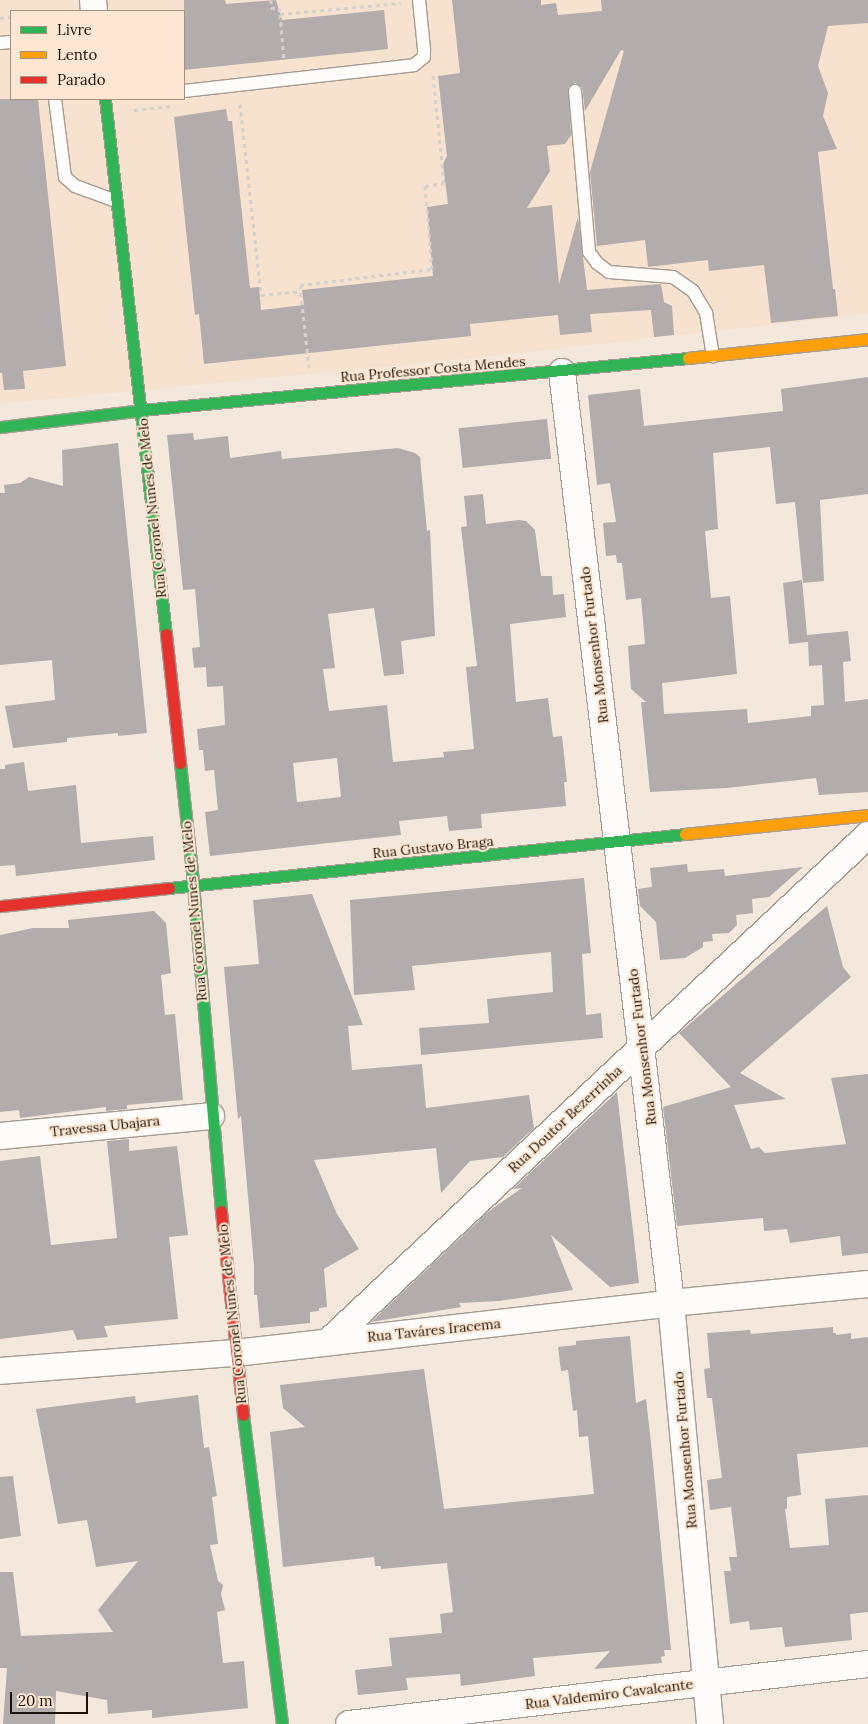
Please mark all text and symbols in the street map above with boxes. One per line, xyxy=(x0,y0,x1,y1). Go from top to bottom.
legend xyxy=(10,10,185,100)
text: Livre xyxy=(57,20,92,39)
text: Lento xyxy=(57,45,97,64)
text: Parado xyxy=(57,70,106,89)
street label: Rua Professor Costa Mendes xyxy=(340,353,526,385)
street label: Rua Coronel Nunes de Melo xyxy=(134,417,170,599)
street label: Rua Monsenhor Furtado xyxy=(576,566,612,724)
street label: Rua Coronel Nunes de Melo xyxy=(178,820,210,1002)
street label: Rua Gustavo Braga xyxy=(372,832,494,862)
street label: Rua Monsenhor Furtado xyxy=(624,968,660,1126)
street label: Rua Doutor Bezerrinha xyxy=(505,1062,625,1176)
street label: Travessa Ubajara xyxy=(49,1112,161,1140)
street label: Rua Coronel Nunes de Melo xyxy=(214,1223,250,1405)
street label: Rua Taváres Iracema xyxy=(366,1315,502,1345)
street label: Rua Monsenhor Furtado xyxy=(670,1371,700,1529)
street label: Rua Valdemiro Cavalcante xyxy=(524,1675,694,1713)
scale bar xyxy=(12,1682,90,1714)
text: 20 m xyxy=(18,1691,53,1710)

